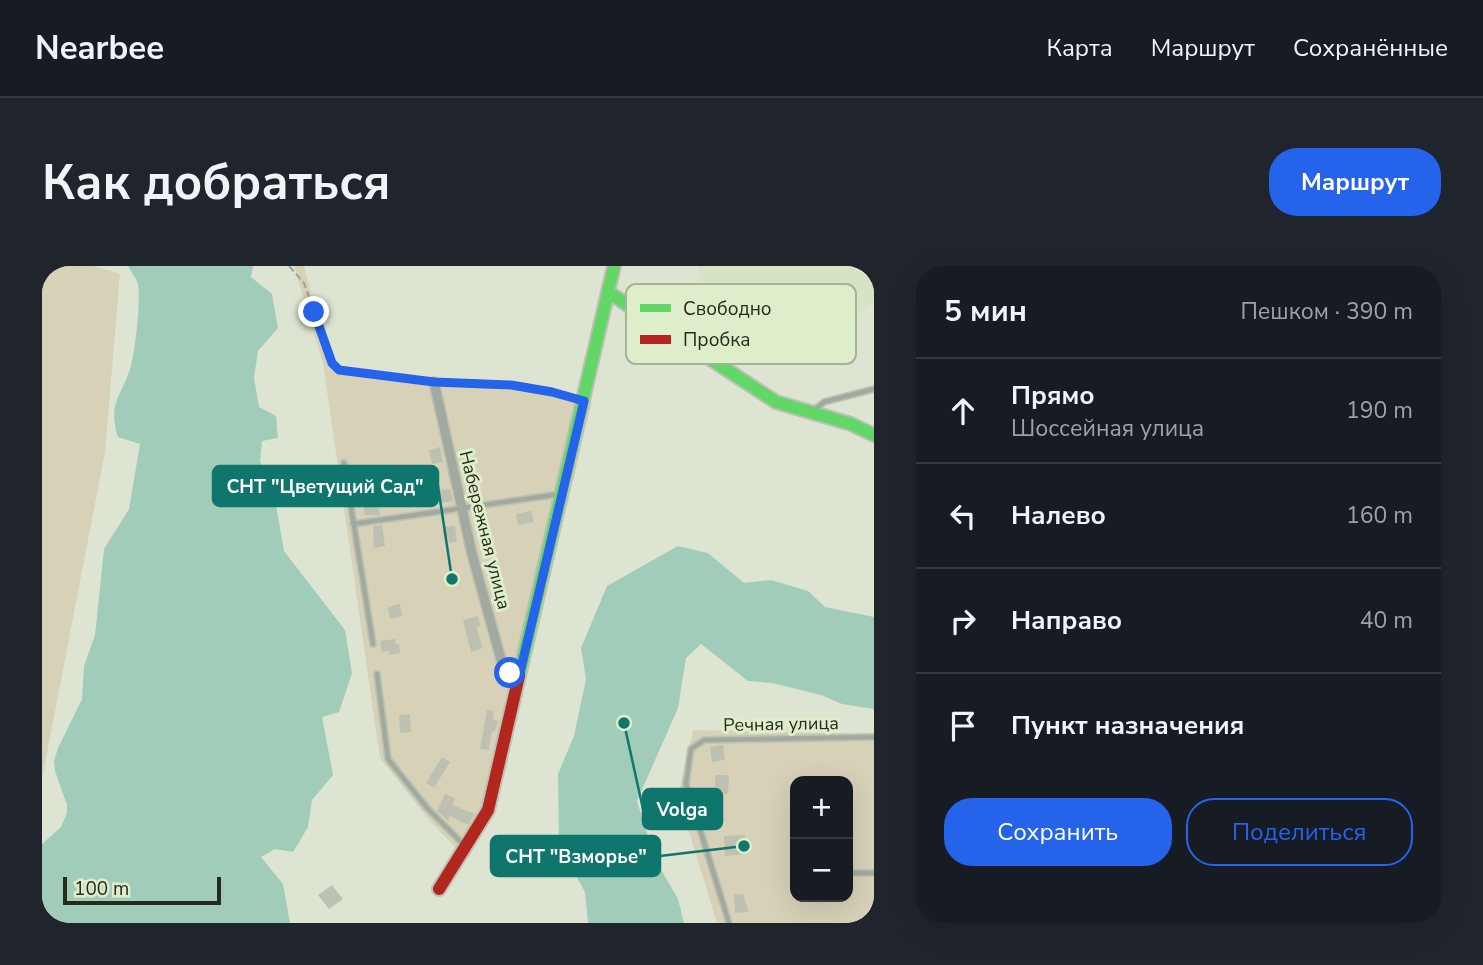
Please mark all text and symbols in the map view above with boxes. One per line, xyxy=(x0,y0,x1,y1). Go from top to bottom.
text: Nearbee xyxy=(35,26,164,71)
text: Карта xyxy=(1047,32,1113,64)
text: Маршрут xyxy=(1151,32,1255,64)
text: Сохранённые xyxy=(1293,32,1448,64)
button: Маршрут xyxy=(1269,148,1441,216)
text: Как добраться xyxy=(42,149,390,216)
legend xyxy=(626,284,856,364)
text: 5 мин xyxy=(944,291,1027,332)
route end xyxy=(298,296,329,327)
text: Свободно xyxy=(683,296,772,322)
text: Пешком · 390 m xyxy=(1240,296,1413,327)
text: Пробка xyxy=(683,327,750,353)
text: Прямо xyxy=(1011,378,1095,413)
icon: ahead xyxy=(944,392,982,430)
text: 190 m xyxy=(1346,395,1413,426)
text: Шоссейная улица xyxy=(1011,413,1204,444)
street label: Набережная улица xyxy=(454,448,516,612)
callout: СНТ "Цветущий Сад" xyxy=(213,466,438,506)
text: СНТ "Цветущий Сад" xyxy=(226,474,424,500)
icon: left xyxy=(944,497,982,535)
text: Налево xyxy=(1011,498,1106,533)
text: 160 m xyxy=(1346,500,1413,531)
icon: right xyxy=(944,602,982,640)
text: Направо xyxy=(1011,603,1122,638)
text: 40 m xyxy=(1360,605,1413,636)
route start xyxy=(494,657,525,688)
icon: arrive xyxy=(944,707,982,745)
text: Пункт назначения xyxy=(1011,708,1244,743)
street label: Речная улица xyxy=(723,711,839,737)
map controls xyxy=(790,776,853,902)
button: + xyxy=(790,776,853,839)
callout: Volga xyxy=(643,789,722,829)
text: Volga xyxy=(655,797,708,823)
button: Сохранить xyxy=(944,798,1172,866)
button: Поделиться xyxy=(1186,798,1413,866)
callout: СНТ "Взморье" xyxy=(491,836,660,876)
button: − xyxy=(790,839,853,902)
text: СНТ "Взморье" xyxy=(505,844,647,870)
scale bar xyxy=(63,874,220,906)
text: 100 m xyxy=(74,876,129,902)

